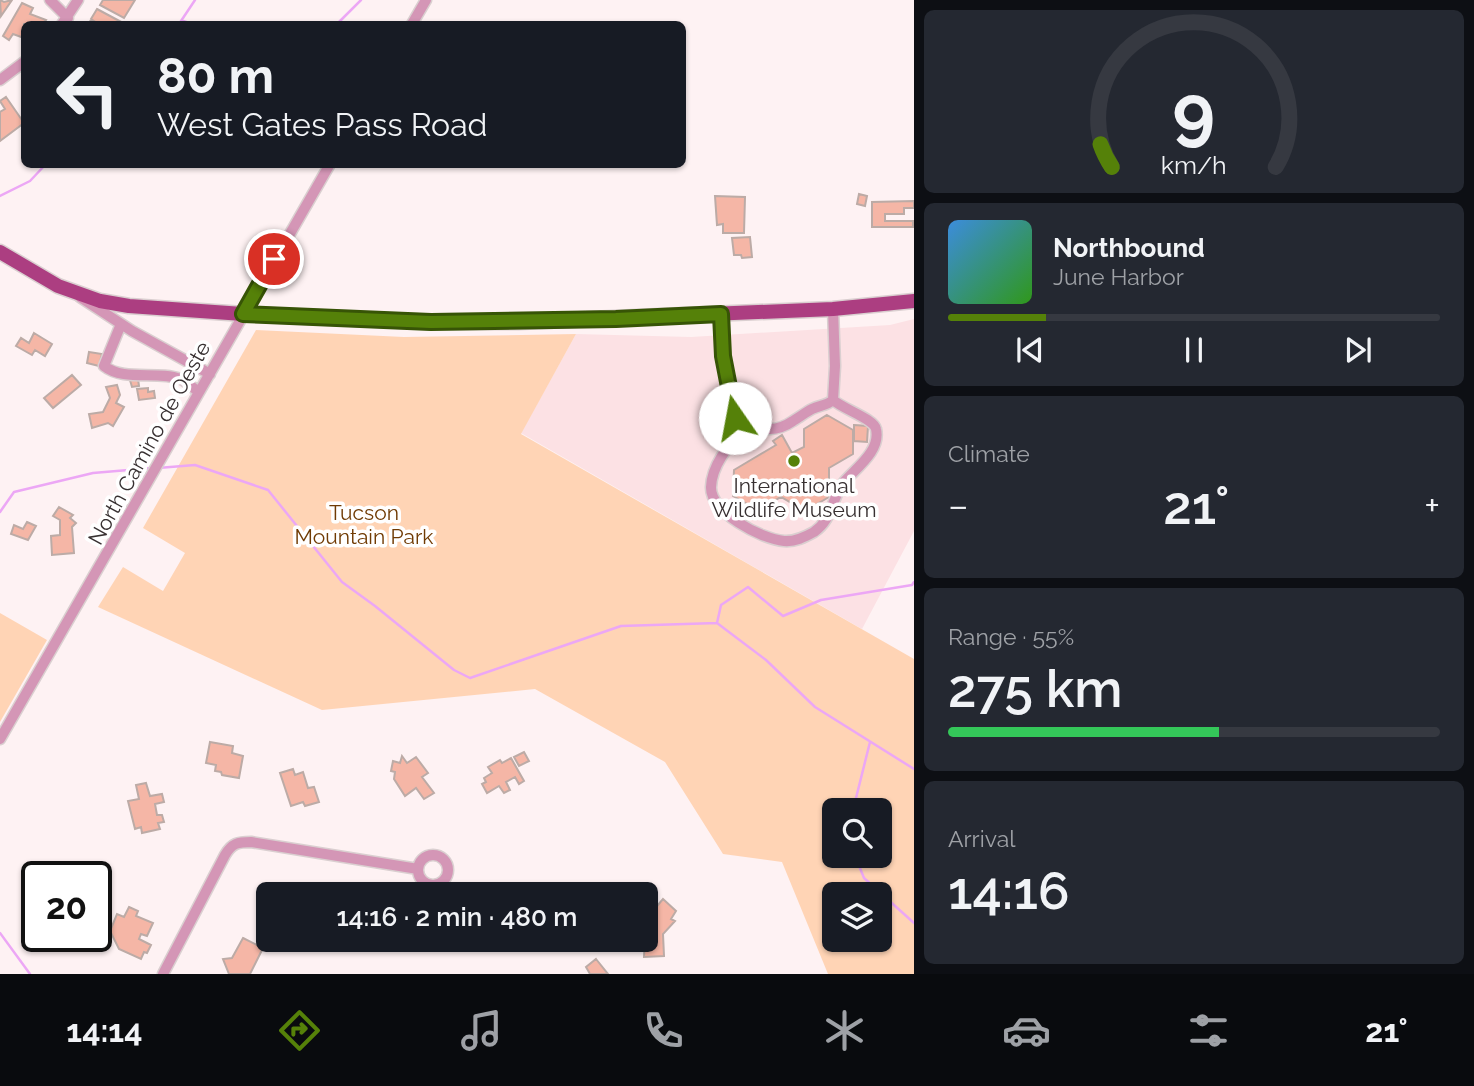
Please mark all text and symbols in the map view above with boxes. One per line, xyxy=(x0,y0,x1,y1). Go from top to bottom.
text: 80 m xyxy=(157,47,274,104)
icon: left xyxy=(42,49,133,140)
text: 9 xyxy=(1173,70,1215,155)
text: West Gates Pass Road xyxy=(157,106,488,143)
text: km/h xyxy=(1161,150,1227,180)
pin xyxy=(244,229,304,289)
text: Northbound xyxy=(1053,233,1205,263)
icon: arrive xyxy=(255,240,293,278)
text: June Harbor xyxy=(1053,263,1184,290)
icon: previous xyxy=(1011,331,1049,369)
icon: pause xyxy=(1175,331,1213,369)
icon: next xyxy=(1339,331,1377,369)
street label: North Camino de Oeste xyxy=(83,337,215,549)
position arrow xyxy=(698,381,772,455)
text: Climate xyxy=(948,440,1030,467)
marker: International Wildlife Museum xyxy=(786,453,802,469)
place label: International Wildlife Museum xyxy=(711,473,877,522)
text: 21° xyxy=(1163,475,1230,536)
text: − xyxy=(948,483,968,528)
text: + xyxy=(1424,483,1440,528)
park label: Tucson Mountain Park xyxy=(295,500,433,549)
text: Range · 55% xyxy=(948,623,1074,650)
text: 275 km xyxy=(948,658,1123,719)
map controls xyxy=(822,798,892,952)
button: search xyxy=(822,798,892,868)
text: Arrival xyxy=(948,825,1015,852)
text: 14:16 xyxy=(948,860,1069,921)
speed limit sign: 20 xyxy=(21,861,112,952)
button: layers xyxy=(822,882,892,952)
text: 14:16 · 2 min · 480 m xyxy=(337,902,577,932)
icon: directions xyxy=(275,1006,324,1055)
icon: music xyxy=(457,1006,506,1055)
icon: phone xyxy=(639,1006,688,1055)
icon: climate xyxy=(820,1006,869,1055)
icon: car xyxy=(1002,1006,1051,1055)
icon: filters xyxy=(1184,1006,1233,1055)
text: 14:14 xyxy=(66,1012,142,1049)
text: 21° xyxy=(1365,1012,1408,1049)

